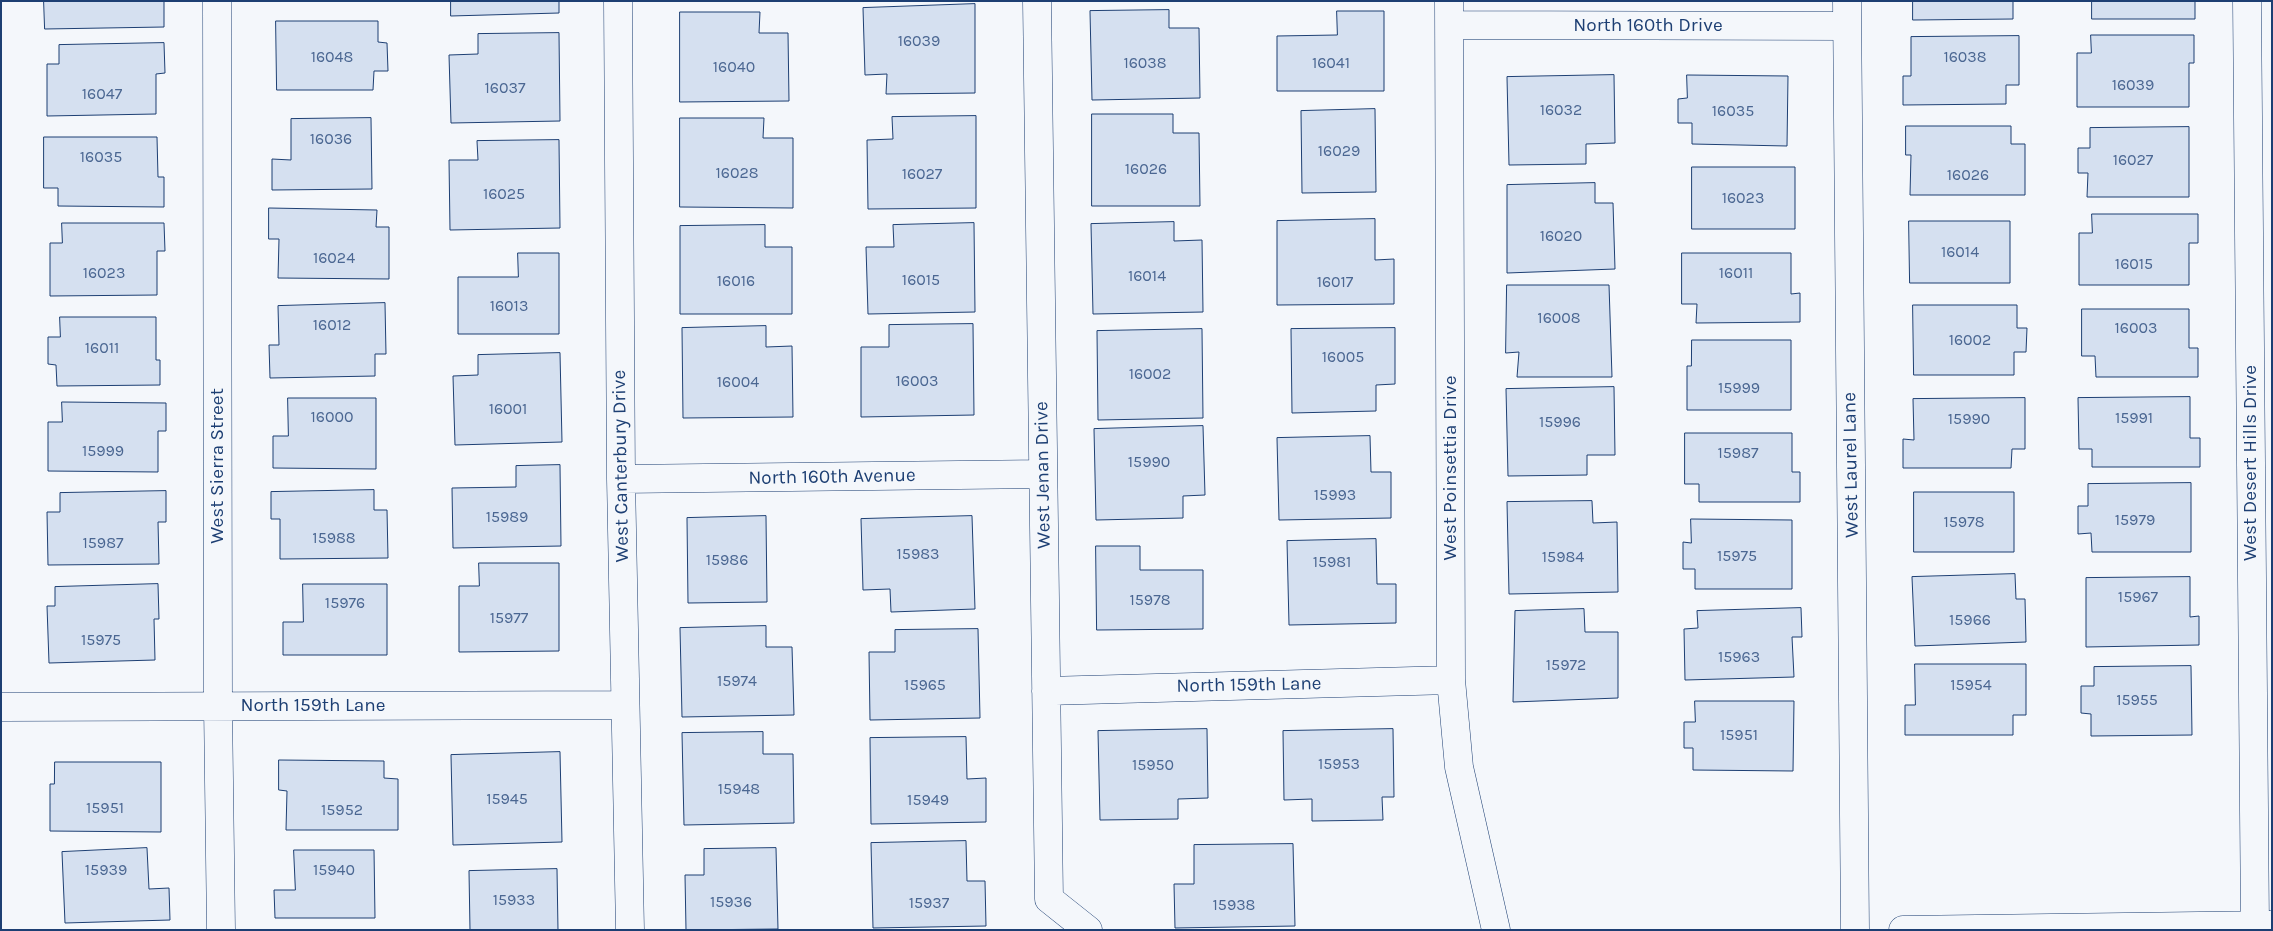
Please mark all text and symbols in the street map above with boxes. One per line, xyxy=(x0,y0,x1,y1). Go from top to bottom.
street label: North 160th Drive xyxy=(1573,15,1723,37)
house number: 16039 xyxy=(898,31,940,51)
house number: 16048 xyxy=(311,47,353,67)
house number: 16038 xyxy=(1943,47,1987,67)
house number: 16038 xyxy=(1123,53,1167,73)
house number: 16041 xyxy=(1312,53,1350,73)
house number: 16040 xyxy=(713,57,755,77)
house number: 16039 xyxy=(2112,75,2154,95)
house number: 16037 xyxy=(485,78,525,98)
house number: 16047 xyxy=(82,84,122,104)
house number: 16032 xyxy=(1540,100,1582,120)
house number: 16035 xyxy=(1712,101,1754,121)
house number: 16036 xyxy=(310,129,352,149)
house number: 16029 xyxy=(1318,141,1360,161)
house number: 16035 xyxy=(80,147,122,167)
house number: 16027 xyxy=(2113,150,2153,170)
house number: 16026 xyxy=(1125,159,1167,179)
house number: 16028 xyxy=(715,163,759,183)
house number: 16027 xyxy=(902,164,942,184)
house number: 16026 xyxy=(1947,165,1989,185)
house number: 16025 xyxy=(483,184,525,204)
house number: 16023 xyxy=(1722,188,1764,208)
house number: 16020 xyxy=(1540,226,1582,246)
house number: 16014 xyxy=(1941,242,1979,262)
house number: 16024 xyxy=(313,248,355,268)
house number: 16015 xyxy=(2115,254,2153,274)
house number: 16023 xyxy=(83,263,125,283)
house number: 16011 xyxy=(1719,263,1753,283)
house number: 16014 xyxy=(1128,266,1166,286)
house number: 16015 xyxy=(902,270,940,290)
house number: 16016 xyxy=(717,271,755,291)
house number: 16017 xyxy=(1317,272,1353,292)
house number: 16013 xyxy=(490,296,528,316)
house number: 16008 xyxy=(1537,308,1581,328)
house number: 16012 xyxy=(313,315,351,335)
house number: 16003 xyxy=(2115,318,2157,338)
house number: 16002 xyxy=(1949,330,1991,350)
house number: 16011 xyxy=(85,338,119,358)
house number: 16005 xyxy=(1322,347,1364,367)
house number: 16002 xyxy=(1129,364,1171,384)
street label: West Desert Hills Drive xyxy=(2240,365,2262,561)
street label: West Canterbury Drive xyxy=(608,370,634,562)
house number: 16003 xyxy=(896,371,938,391)
house number: 16004 xyxy=(717,372,759,392)
street label: West Poinsettia Drive xyxy=(1440,376,1462,560)
house number: 15999 xyxy=(1718,378,1760,398)
street label: West Sierra Street xyxy=(207,388,229,544)
street label: West Laurel Lane xyxy=(1838,392,1864,538)
house number: 16001 xyxy=(489,399,527,419)
street label: West Jenan Drive xyxy=(1030,401,1056,549)
house number: 16000 xyxy=(311,407,353,427)
house number: 15991 xyxy=(2115,408,2153,428)
house number: 15990 xyxy=(1948,409,1990,429)
house number: 15996 xyxy=(1539,412,1581,432)
house number: 15999 xyxy=(82,441,124,461)
house number: 15987 xyxy=(1718,443,1758,463)
house number: 15990 xyxy=(1128,452,1170,472)
street label: North 160th Avenue xyxy=(748,464,916,490)
house number: 15993 xyxy=(1314,485,1356,505)
house number: 15989 xyxy=(486,507,528,527)
house number: 15979 xyxy=(2115,510,2155,530)
house number: 15978 xyxy=(1944,512,1984,532)
house number: 15988 xyxy=(312,528,356,548)
house number: 15987 xyxy=(83,533,123,553)
house number: 15983 xyxy=(897,544,939,564)
house number: 15975 xyxy=(1717,546,1757,566)
house number: 15984 xyxy=(1542,547,1584,567)
house number: 15986 xyxy=(706,550,748,570)
house number: 15981 xyxy=(1313,552,1351,572)
house number: 15967 xyxy=(2118,587,2158,607)
house number: 15978 xyxy=(1130,590,1170,610)
house number: 15976 xyxy=(325,593,365,613)
house number: 15977 xyxy=(490,608,528,628)
house number: 15966 xyxy=(1949,610,1991,630)
house number: 15975 xyxy=(81,630,121,650)
house number: 15963 xyxy=(1718,647,1760,667)
house number: 15972 xyxy=(1546,655,1586,675)
house number: 15974 xyxy=(717,671,757,691)
street label: North 159th Lane xyxy=(1176,672,1322,698)
house number: 15965 xyxy=(904,675,946,695)
house number: 15954 xyxy=(1950,675,1992,695)
house number: 15955 xyxy=(2116,690,2158,710)
street label: North 159th Lane xyxy=(240,695,386,717)
house number: 15951 xyxy=(1720,725,1758,745)
house number: 15953 xyxy=(1318,754,1360,774)
house number: 15950 xyxy=(1132,755,1174,775)
house number: 15948 xyxy=(718,779,760,799)
house number: 15945 xyxy=(486,789,528,809)
house number: 15949 xyxy=(907,790,949,810)
house number: 15951 xyxy=(86,798,124,818)
house number: 15952 xyxy=(321,800,363,820)
house number: 15939 xyxy=(85,860,127,880)
house number: 15940 xyxy=(313,860,355,880)
house number: 15933 xyxy=(493,890,535,910)
house number: 15936 xyxy=(710,892,752,912)
house number: 15937 xyxy=(909,893,949,913)
house number: 15938 xyxy=(1213,895,1255,915)

